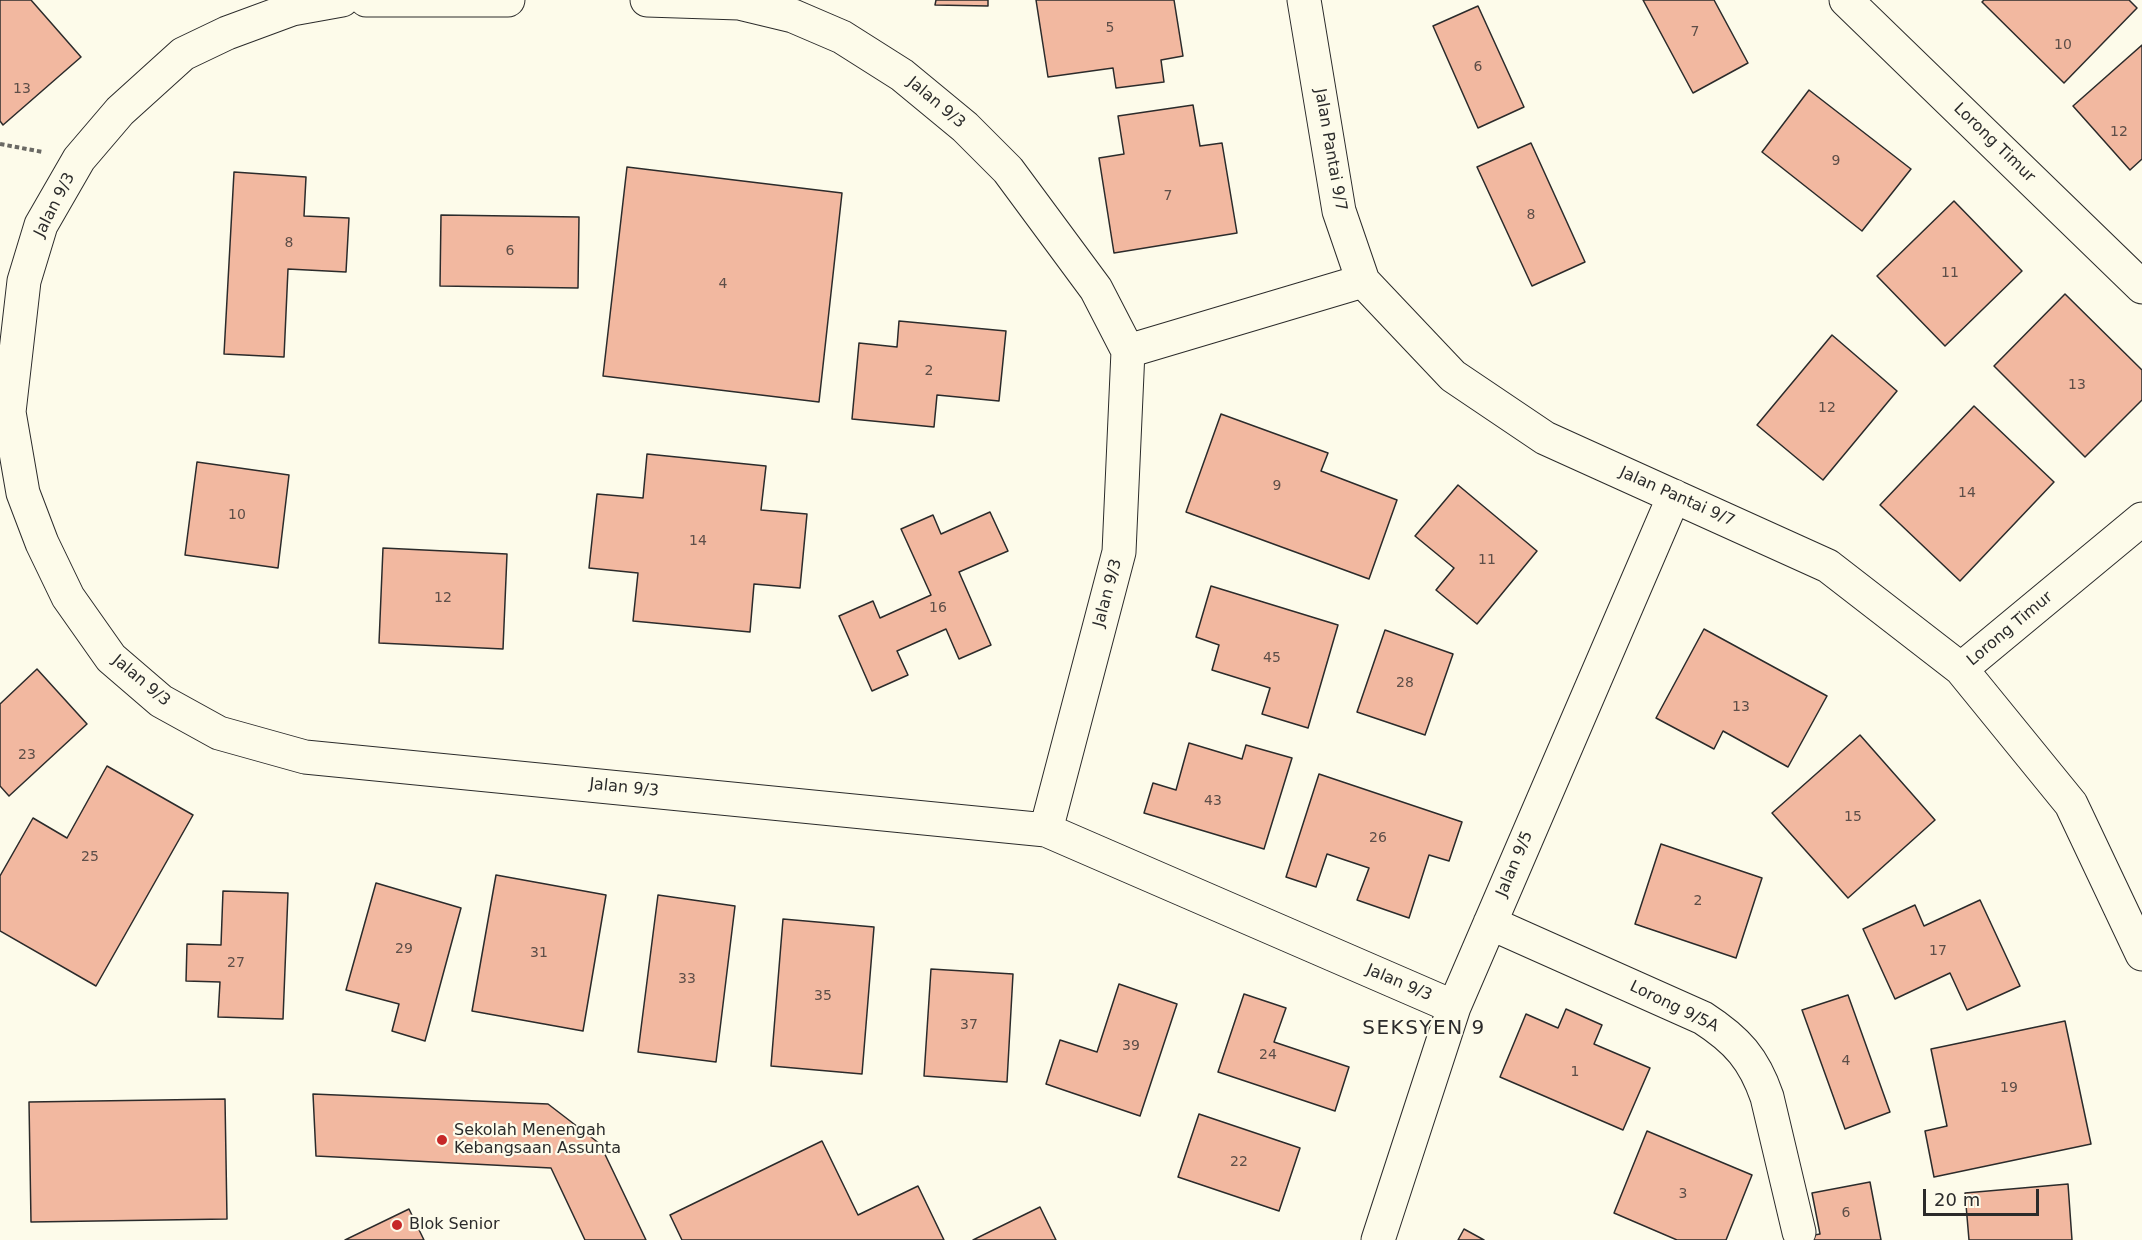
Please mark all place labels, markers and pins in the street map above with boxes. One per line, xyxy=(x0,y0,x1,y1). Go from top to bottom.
place label: Sekolah Menengah Kebangsaan Assunta xyxy=(454,1121,621,1159)
marker: Sekolah Menengah Kebangsaan Assunta xyxy=(435,1133,449,1147)
place label: Blok Senior xyxy=(409,1215,500,1235)
marker: Blok Senior xyxy=(390,1218,404,1232)

